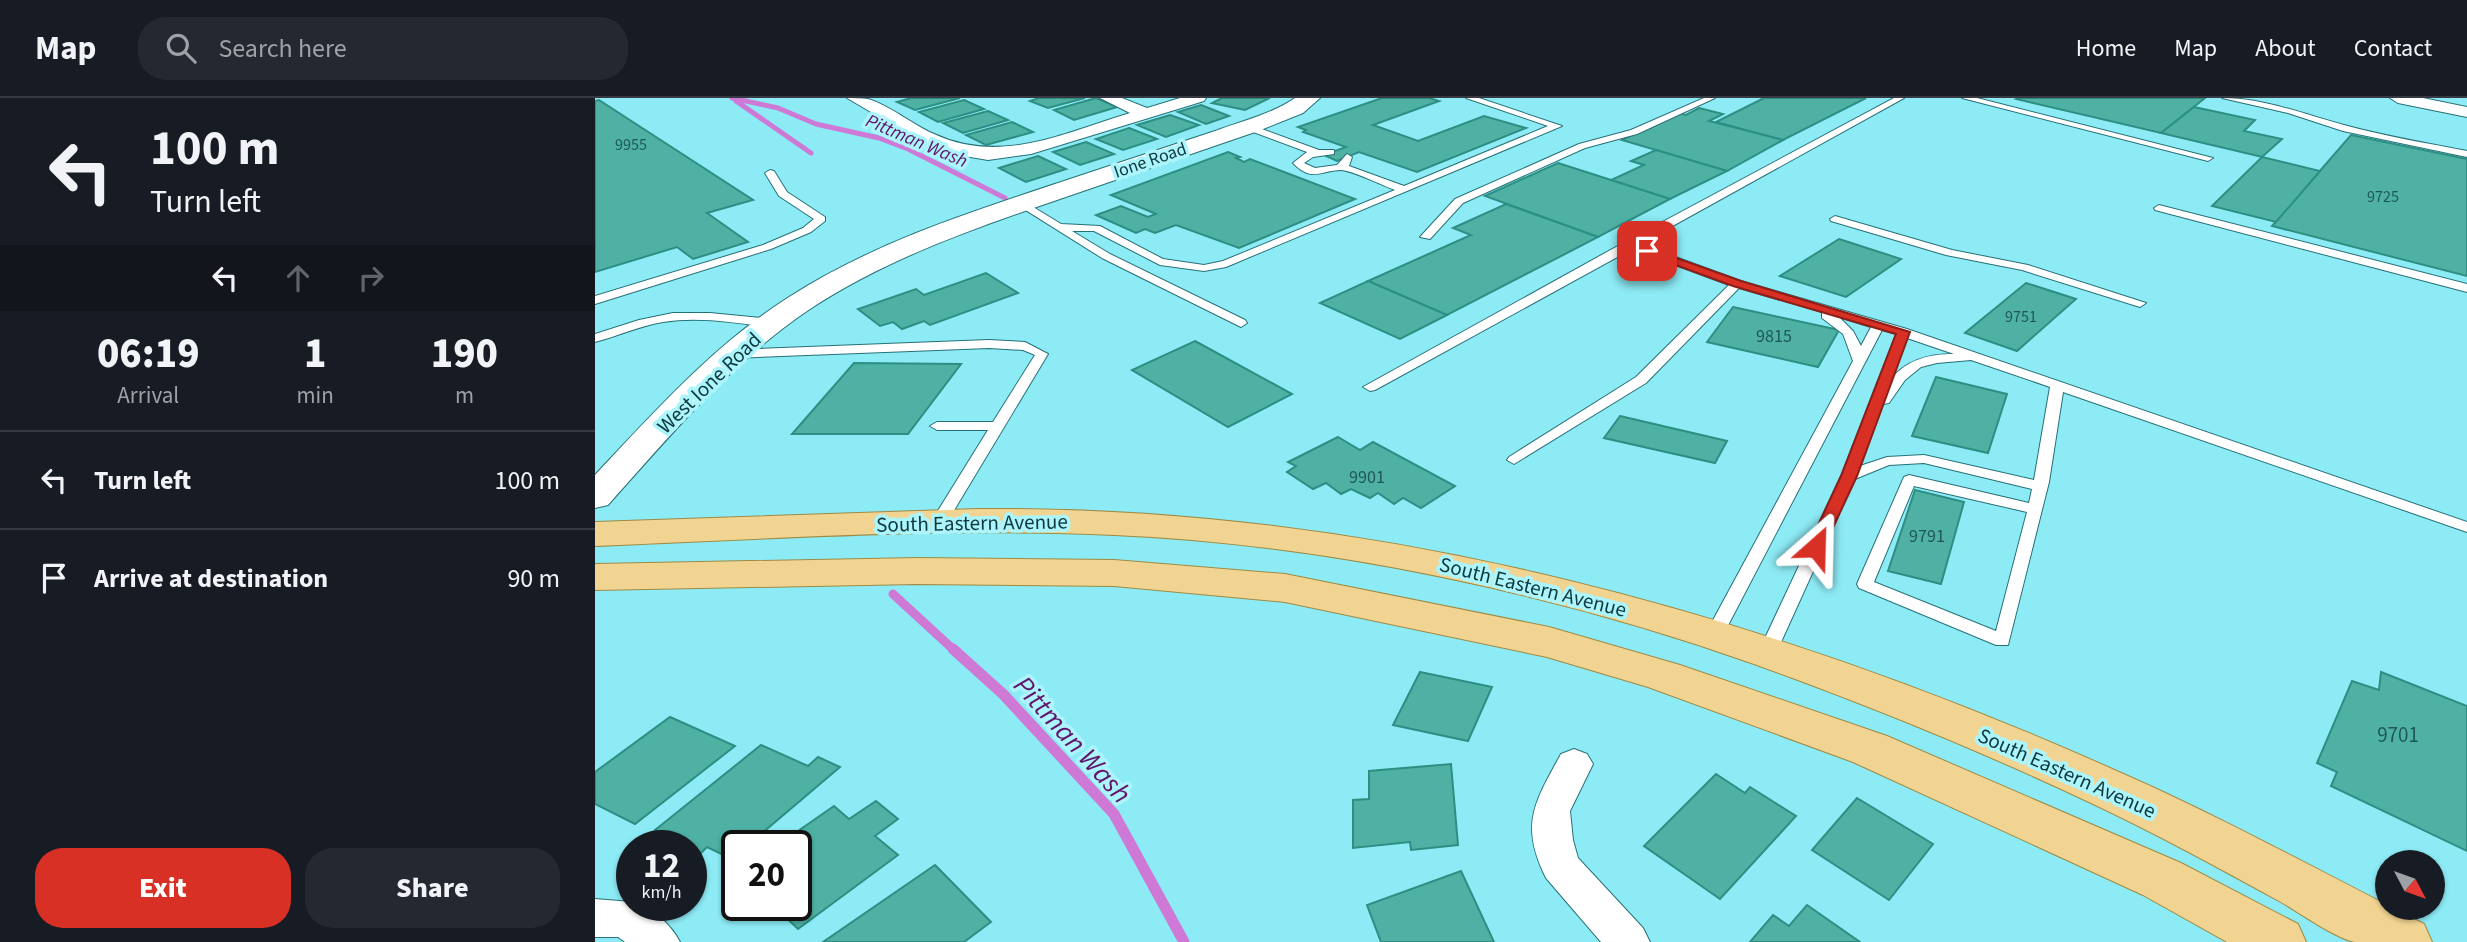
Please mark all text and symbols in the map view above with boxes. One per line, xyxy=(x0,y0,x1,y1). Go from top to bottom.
search box xyxy=(138,17,628,80)
text: Map xyxy=(35,25,96,72)
icon: search xyxy=(162,29,200,67)
text: Search here xyxy=(218,30,347,67)
text: Home xyxy=(2076,31,2136,66)
text: Map xyxy=(2174,31,2217,66)
text: About xyxy=(2255,31,2316,66)
text: Contact xyxy=(2354,31,2432,66)
water label: Pittman Wash xyxy=(861,108,972,175)
text: 100 m xyxy=(150,114,279,184)
icon: left xyxy=(35,126,126,217)
house number: 9955 xyxy=(615,134,647,156)
street label: Ione Road xyxy=(1110,136,1190,185)
text: Turn left xyxy=(150,179,261,225)
house number: 9725 xyxy=(2367,186,2399,208)
pin xyxy=(1617,221,1677,281)
icon: arrive xyxy=(1628,232,1666,270)
icon: left xyxy=(206,259,244,297)
icon: ahead xyxy=(279,259,317,297)
icon: right xyxy=(352,259,390,297)
house number: 9751 xyxy=(2005,306,2037,328)
text: 06:19 xyxy=(97,324,200,384)
text: 1 xyxy=(304,324,326,384)
text: 190 xyxy=(431,324,498,384)
house number: 9815 xyxy=(1756,324,1792,349)
street label: West Ione Road xyxy=(650,325,768,441)
text: Arrival xyxy=(117,379,179,412)
text: min xyxy=(297,379,334,412)
text: m xyxy=(455,379,474,412)
icon: left xyxy=(35,461,73,499)
text: Turn left xyxy=(94,462,191,499)
text: 100 m xyxy=(494,462,560,499)
house number: 9901 xyxy=(1349,465,1385,490)
street label: South Eastern Avenue xyxy=(876,506,1068,540)
position arrow xyxy=(1779,510,1853,584)
house number: 9791 xyxy=(1909,524,1945,549)
street label: South Eastern Avenue xyxy=(1436,549,1630,625)
icon: arrive xyxy=(35,559,73,597)
text: Arrive at destination xyxy=(94,560,328,597)
text: 90 m xyxy=(507,560,560,597)
water label: Pittman Wash xyxy=(1004,667,1141,812)
street label: South Eastern Avenue xyxy=(1973,720,2161,826)
house number: 9701 xyxy=(2377,720,2419,750)
speed limit sign: 20 xyxy=(721,830,812,921)
text: 12 xyxy=(643,841,680,891)
button: Exit xyxy=(35,848,291,928)
button: Share xyxy=(305,848,560,928)
north arrow xyxy=(2375,850,2445,920)
map controls xyxy=(2375,850,2445,920)
text: km/h xyxy=(642,880,681,905)

